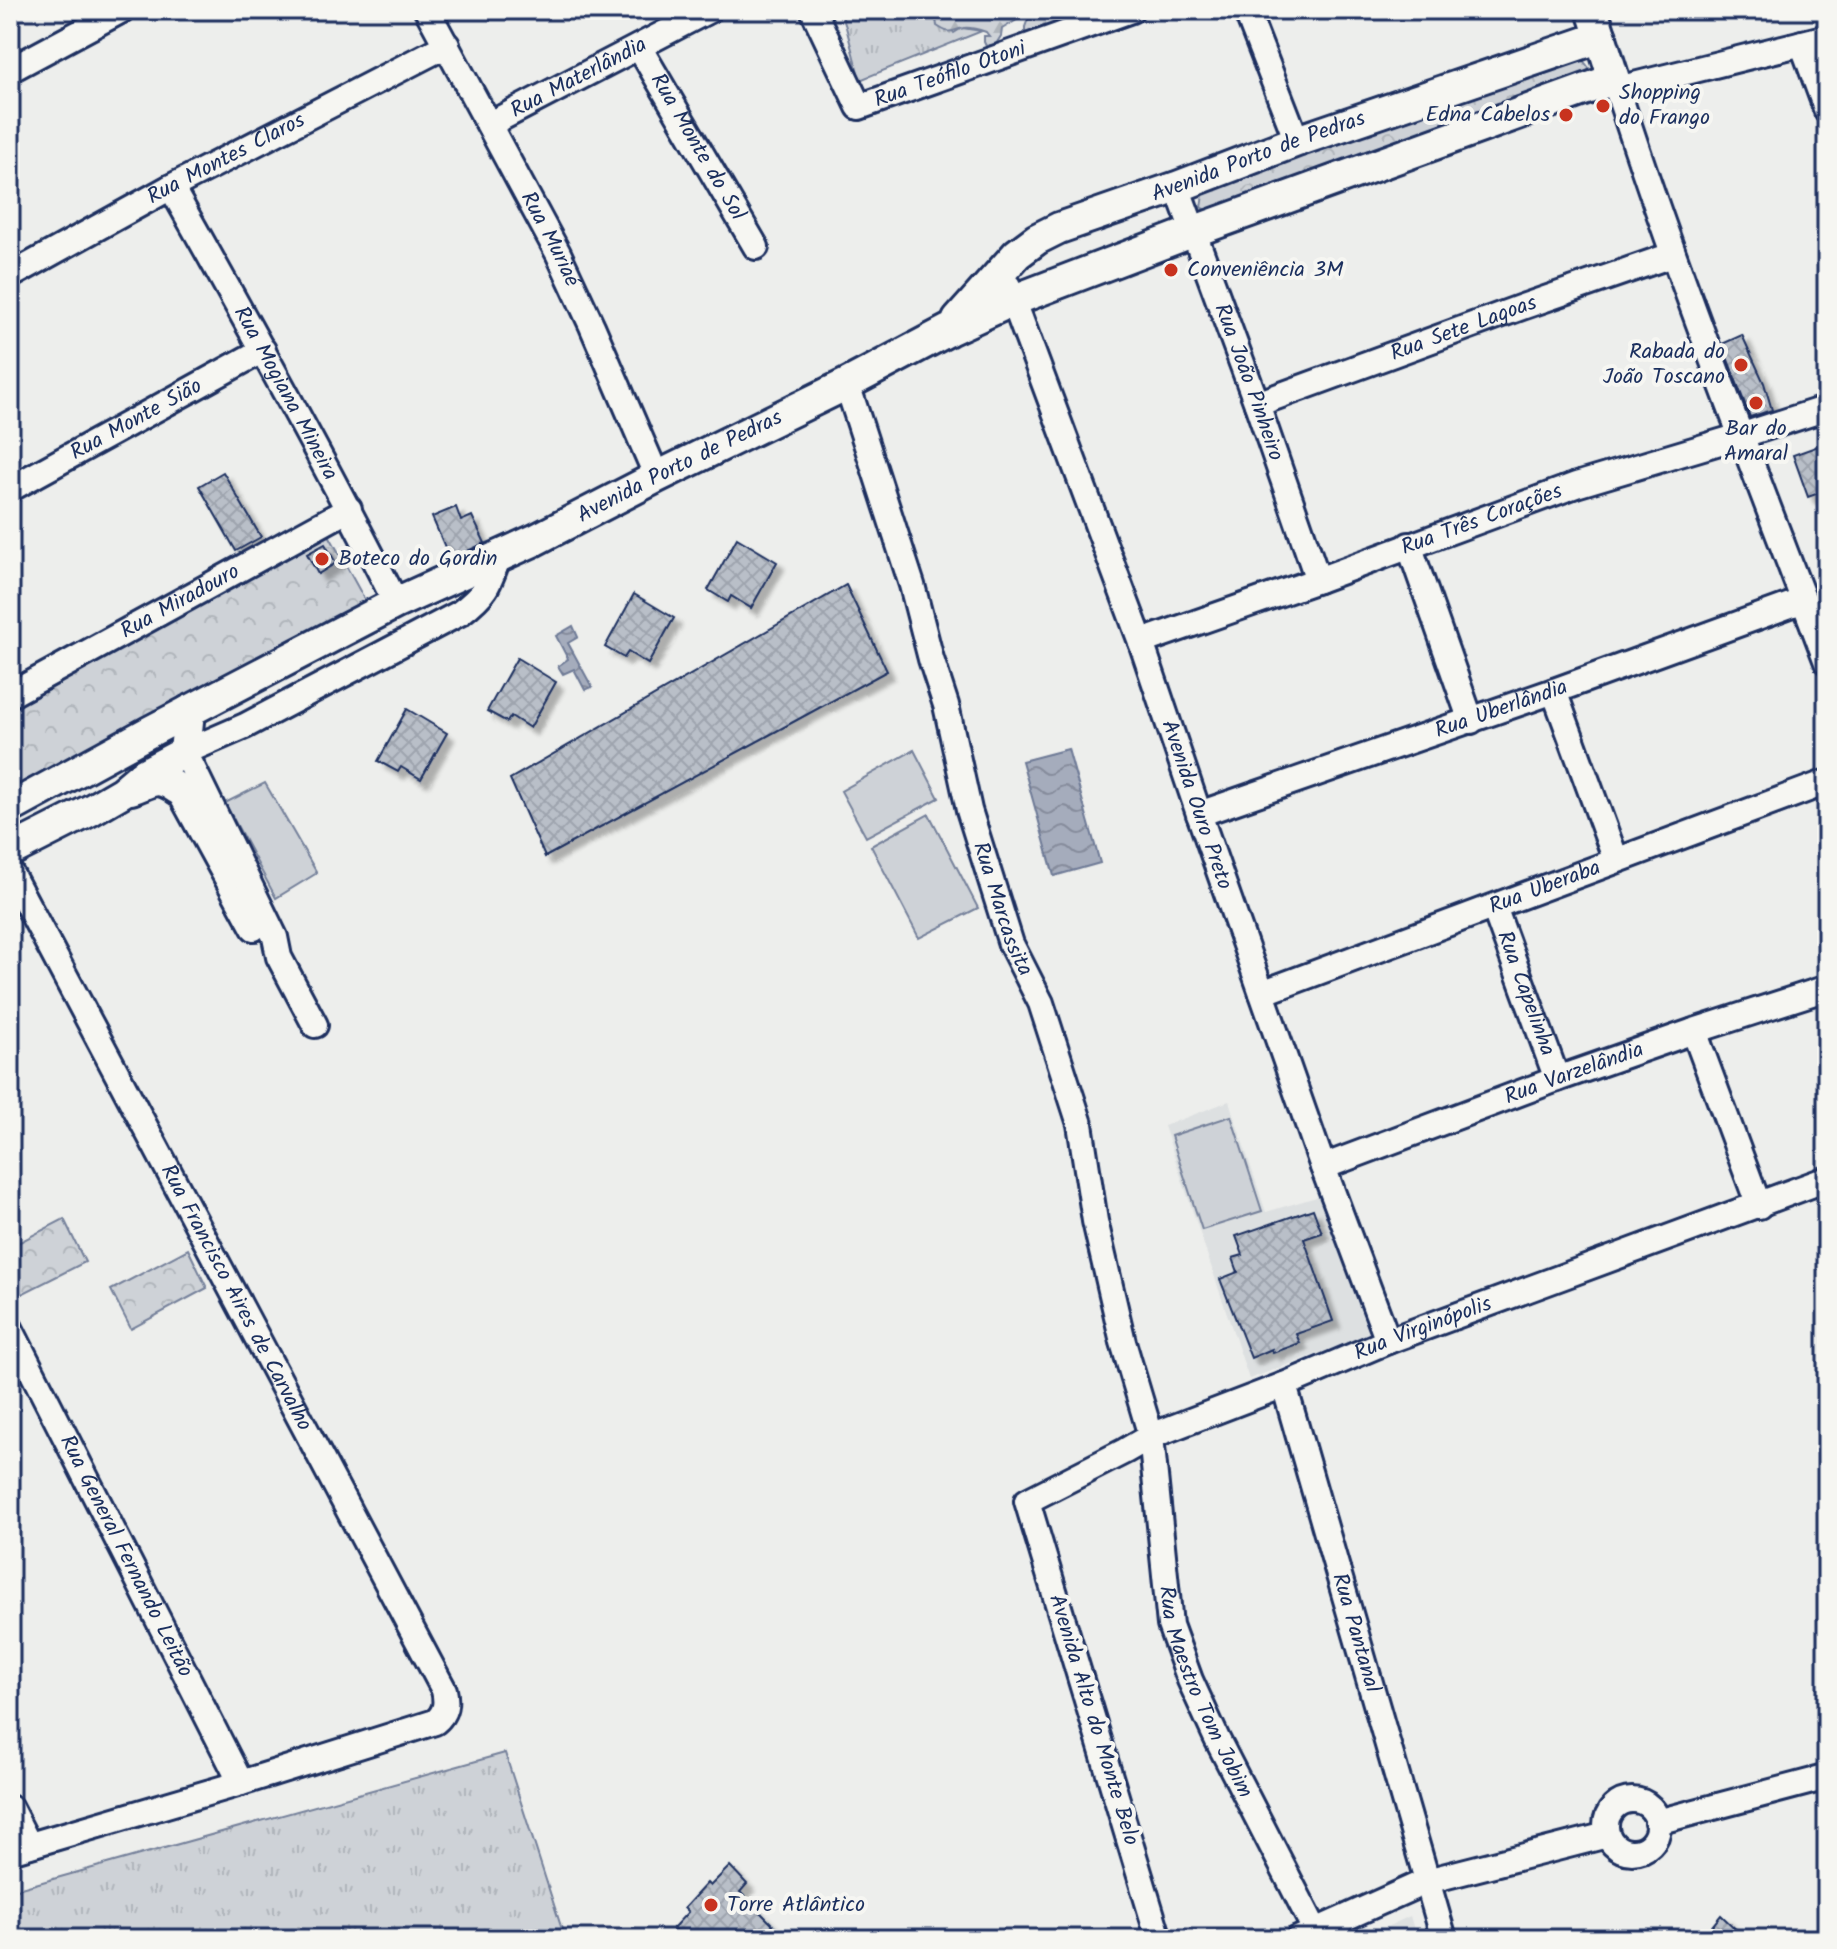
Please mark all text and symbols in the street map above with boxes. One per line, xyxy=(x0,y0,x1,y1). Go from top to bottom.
street label: Rua Materlândia xyxy=(504,28,653,128)
street label: Rua Teófilo Otoni xyxy=(869,31,1032,118)
street label: Rua Monte do Sol xyxy=(641,67,755,228)
place label: Shopping do Frango xyxy=(1619,76,1710,136)
marker: Shopping do Frango xyxy=(1594,97,1612,115)
place label: Edna Cabelos xyxy=(1426,98,1551,133)
street label: Avenida Porto de Pedras xyxy=(1147,101,1371,212)
street label: Rua Montes Claros xyxy=(141,103,312,214)
marker: Edna Cabelos xyxy=(1557,106,1575,124)
street label: Rua Muriaé xyxy=(511,185,589,294)
place label: Conveniência 3M xyxy=(1187,253,1344,288)
marker: Conveniência 3M xyxy=(1162,261,1180,279)
street label: Rua Sete Lagoas xyxy=(1385,285,1542,371)
street label: Rua João Pinheiro xyxy=(1204,299,1293,466)
street label: Rua Mogiana Mineira xyxy=(224,300,347,487)
place label: Rabada do João Toscano xyxy=(1603,335,1725,395)
marker: Rabada do João Toscano xyxy=(1732,356,1750,374)
street label: Rua Monte Sião xyxy=(64,369,209,470)
marker: Bar do Amaral xyxy=(1747,394,1765,412)
street label: Avenida Porto de Pedras xyxy=(571,400,789,533)
place label: Bar do Amaral xyxy=(1724,412,1789,472)
street label: Rua Três Corações xyxy=(1396,474,1568,565)
place label: Boteco do Gordin xyxy=(338,542,497,577)
marker: Boteco do Gordin xyxy=(313,550,331,568)
street label: Rua Miradouro xyxy=(114,555,246,649)
street label: Rua Uberlândia xyxy=(1430,670,1573,748)
street label: Avenida Ouro Preto xyxy=(1151,715,1242,895)
street label: Rua Marcassita xyxy=(963,837,1042,983)
street label: Rua Uberaba xyxy=(1484,851,1606,924)
street label: Rua Capelinha xyxy=(1487,926,1565,1061)
street label: Rua Varzelândia xyxy=(1500,1032,1648,1115)
street label: Rua Francisco Aires de Carvalho xyxy=(151,1158,321,1438)
street label: Rua Virginópolis xyxy=(1349,1286,1497,1371)
street label: Rua General Fernando Leitão xyxy=(50,1429,202,1684)
street label: Rua Pantanal xyxy=(1322,1569,1390,1697)
street label: Rua Maestro Tom Jobim xyxy=(1149,1584,1262,1804)
street label: Avenida Alto do Monte Belo xyxy=(1038,1590,1148,1850)
place label: Torre Atlântico xyxy=(727,1888,865,1923)
marker: Torre Atlântico xyxy=(702,1896,720,1914)

